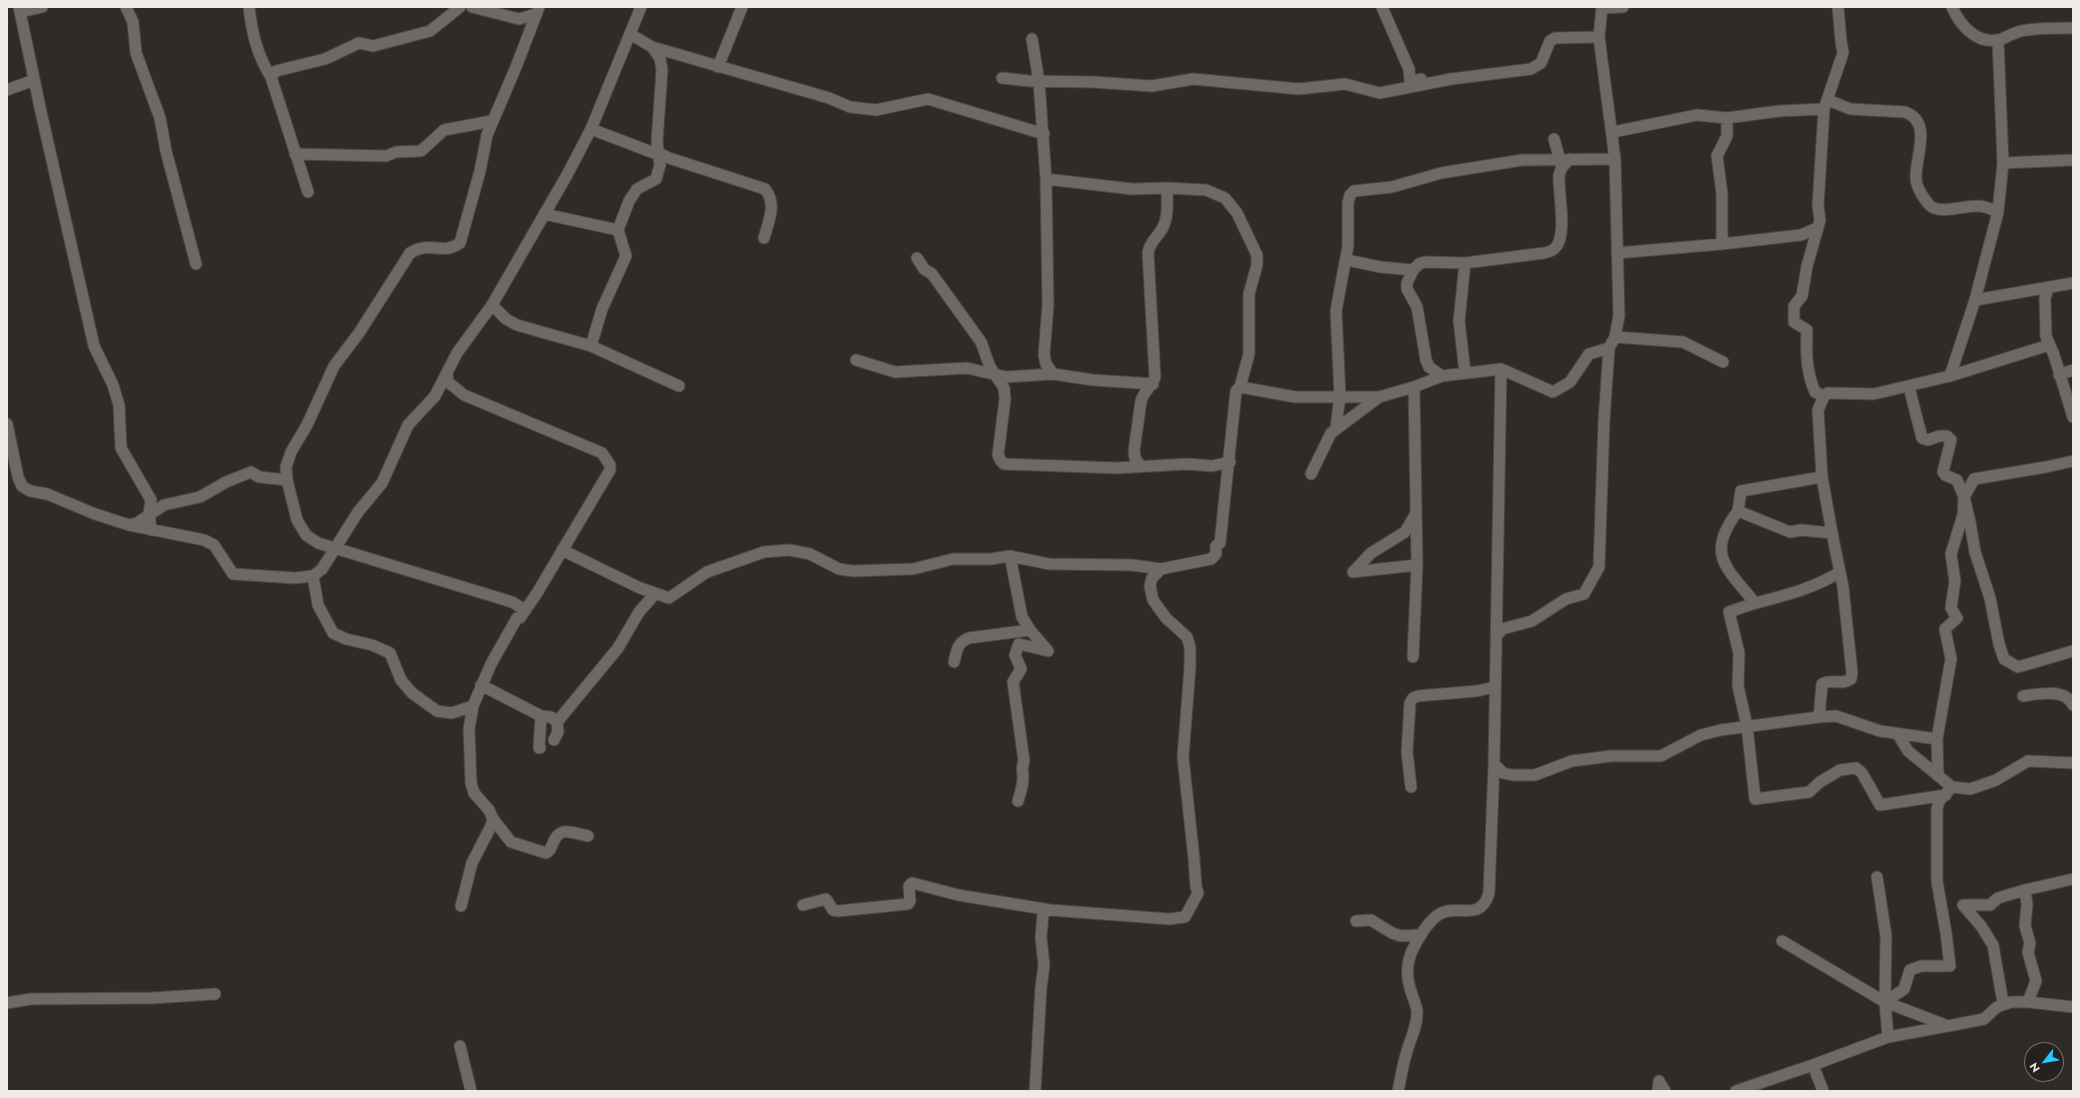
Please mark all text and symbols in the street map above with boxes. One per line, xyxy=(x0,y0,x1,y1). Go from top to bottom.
north arrow xyxy=(2024,1042,2064,1082)
text: N xyxy=(2025,1060,2044,1076)

